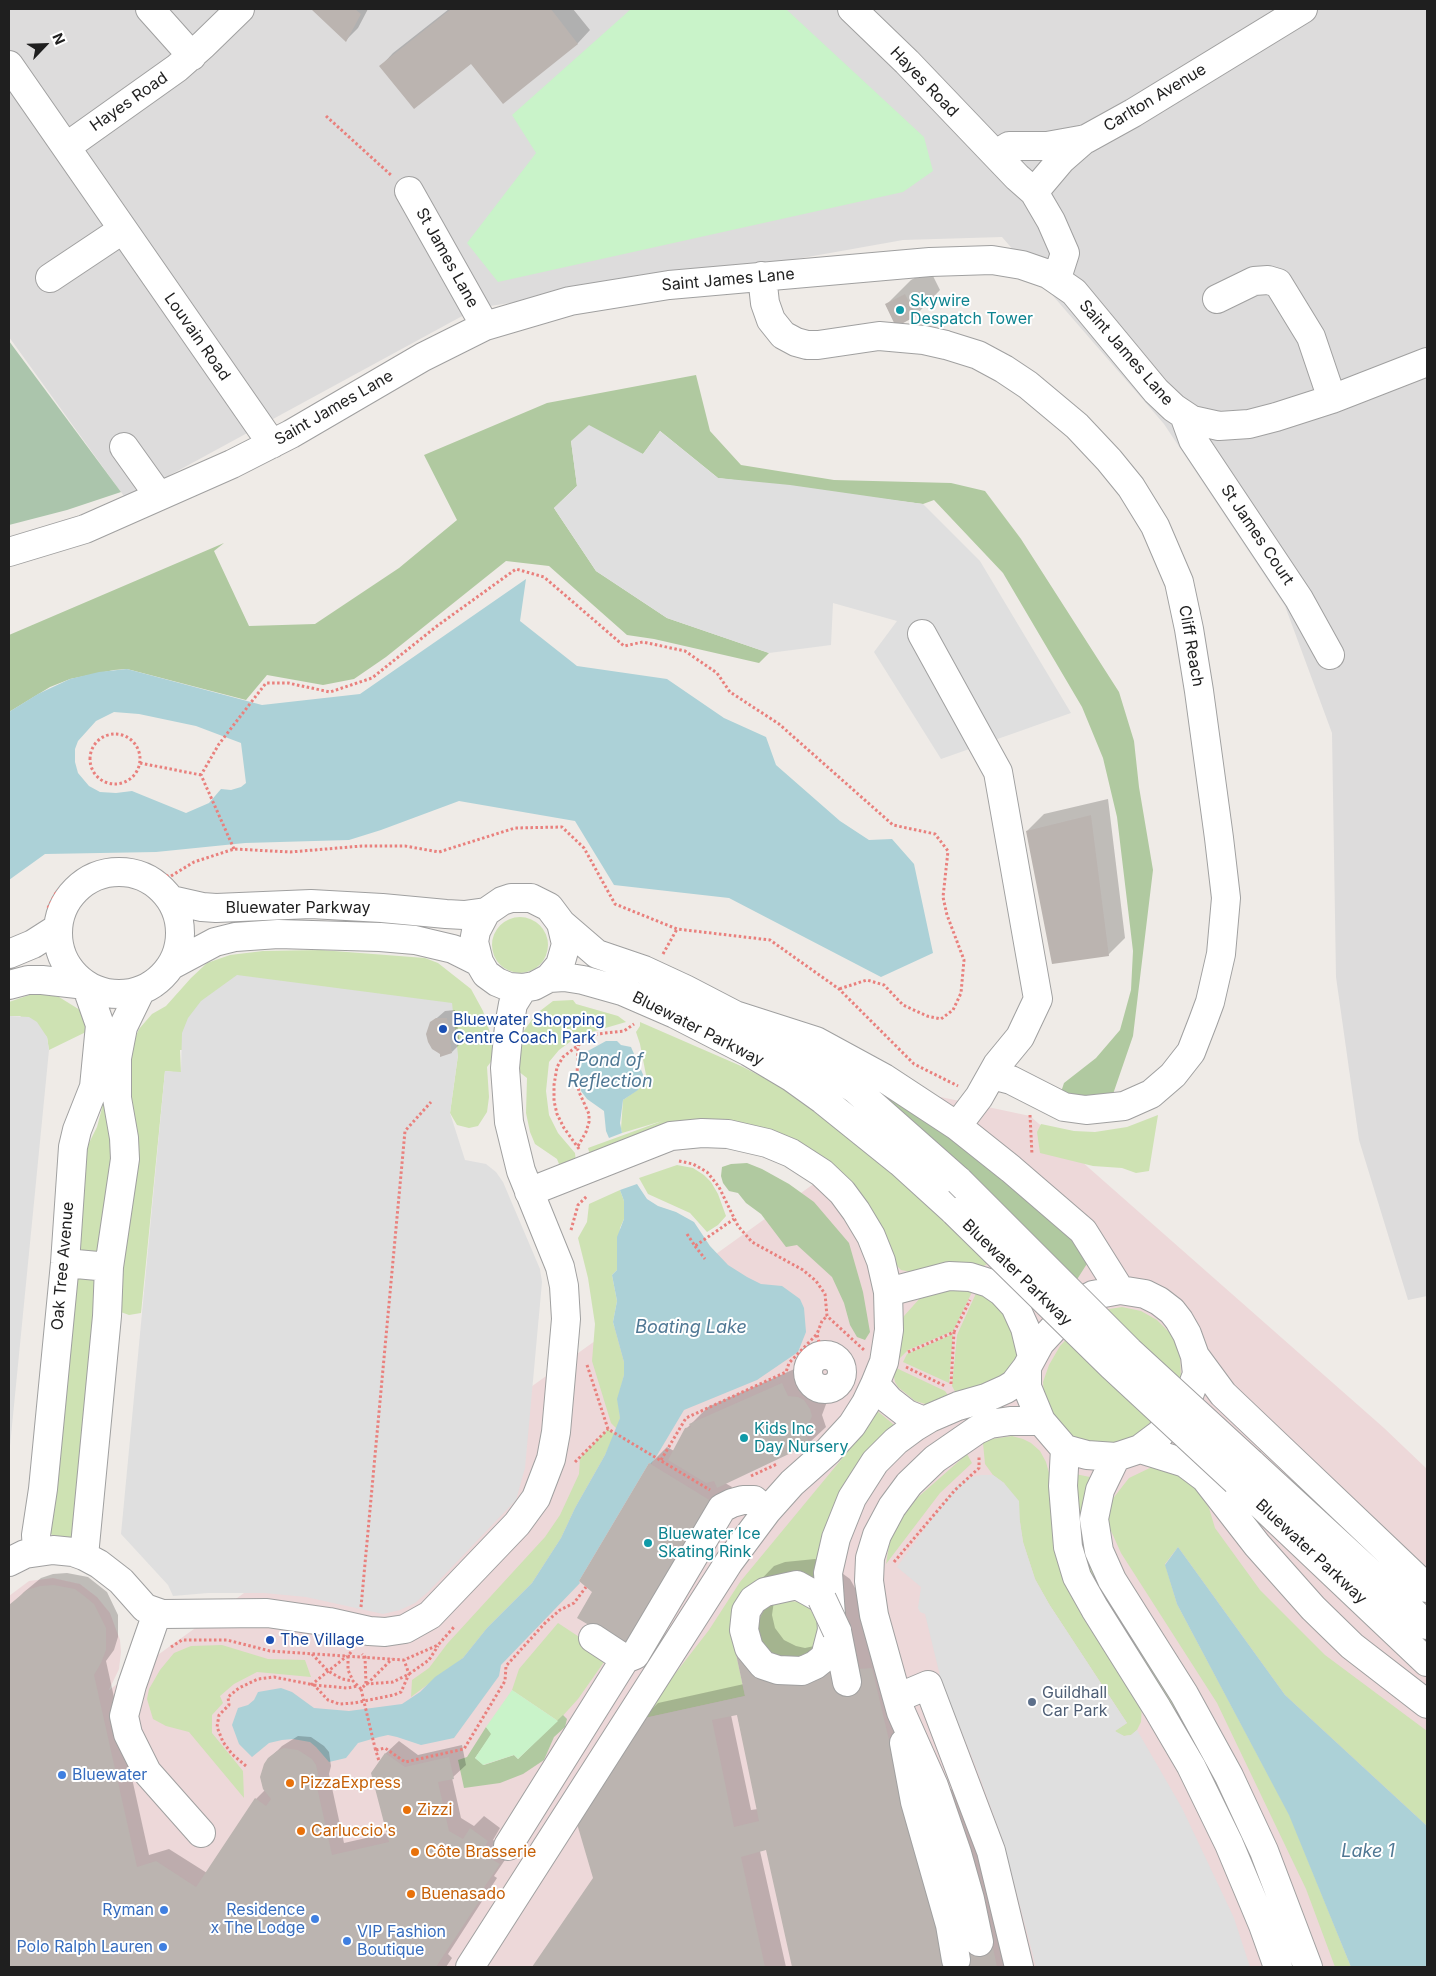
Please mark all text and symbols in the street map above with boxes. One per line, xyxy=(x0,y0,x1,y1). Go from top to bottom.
north arrow xyxy=(20,20,70,70)
text: N xyxy=(49,30,69,47)
street label: Hayes Road xyxy=(886,43,962,121)
street label: Carlton Avenue xyxy=(1100,60,1210,136)
street label: Hayes Road xyxy=(87,68,171,136)
street label: St James Lane xyxy=(412,205,482,311)
street label: Saint James Lane xyxy=(661,265,795,295)
street label: Louvain Road xyxy=(160,290,234,384)
place label: Skywire Despatch Tower xyxy=(910,291,1033,329)
street label: Saint James Lane xyxy=(1075,296,1177,410)
marker: Skywire Despatch Tower xyxy=(894,304,906,316)
street label: Saint James Lane xyxy=(271,366,397,450)
street label: St James Court xyxy=(1216,481,1298,589)
street label: Cliff Reach xyxy=(1174,604,1208,688)
street label: Bluewater Parkway xyxy=(226,898,370,918)
street label: Bluewater Parkway xyxy=(629,988,767,1070)
place label: Bluewater Shopping Centre Coach Park xyxy=(453,1010,605,1048)
marker: Bluewater Shopping Centre Coach Park xyxy=(437,1023,449,1035)
water label: Pond of Reflection xyxy=(567,1050,653,1092)
street label: Oak Tree Avenue xyxy=(48,1201,78,1331)
street label: Bluewater Parkway xyxy=(958,1216,1076,1330)
water label: Boating Lake xyxy=(635,1317,747,1339)
place label: Kids Inc Day Nursery xyxy=(754,1419,848,1457)
marker: Kids Inc Day Nursery xyxy=(738,1432,750,1444)
street label: Bluewater Parkway xyxy=(1251,1496,1371,1608)
place label: Bluewater Ice Skating Rink xyxy=(658,1524,761,1562)
marker: Bluewater Ice Skating Rink xyxy=(642,1537,654,1549)
place label: The Village xyxy=(280,1630,364,1650)
marker: The Village xyxy=(264,1634,276,1646)
place label: Guildhall Car Park xyxy=(1042,1683,1107,1721)
marker: Guildhall Car Park xyxy=(1026,1696,1038,1708)
place label: Bluewater xyxy=(72,1765,147,1785)
marker: Bluewater xyxy=(56,1769,68,1781)
place label: PizzaExpress xyxy=(300,1773,401,1793)
marker: PizzaExpress xyxy=(284,1777,296,1789)
place label: Zizzi xyxy=(417,1800,452,1820)
marker: Zizzi xyxy=(401,1804,413,1816)
place label: Carluccio's xyxy=(311,1821,396,1841)
marker: Carluccio's xyxy=(295,1825,307,1837)
water label: Lake 1 xyxy=(1341,1841,1395,1863)
place label: Côte Brasserie xyxy=(425,1842,536,1862)
marker: Côte Brasserie xyxy=(409,1846,421,1858)
place label: Buenasado xyxy=(421,1884,506,1904)
marker: Buenasado xyxy=(405,1888,417,1900)
place label: Ryman xyxy=(102,1900,154,1920)
place label: Residence x The Lodge xyxy=(211,1900,305,1938)
marker: Ryman xyxy=(158,1904,170,1916)
marker: Residence x The Lodge xyxy=(309,1913,321,1925)
place label: VIP Fashion Boutique xyxy=(357,1922,446,1960)
marker: VIP Fashion Boutique xyxy=(341,1935,353,1947)
place label: Polo Ralph Lauren xyxy=(16,1937,153,1957)
marker: Polo Ralph Lauren xyxy=(157,1941,169,1953)

